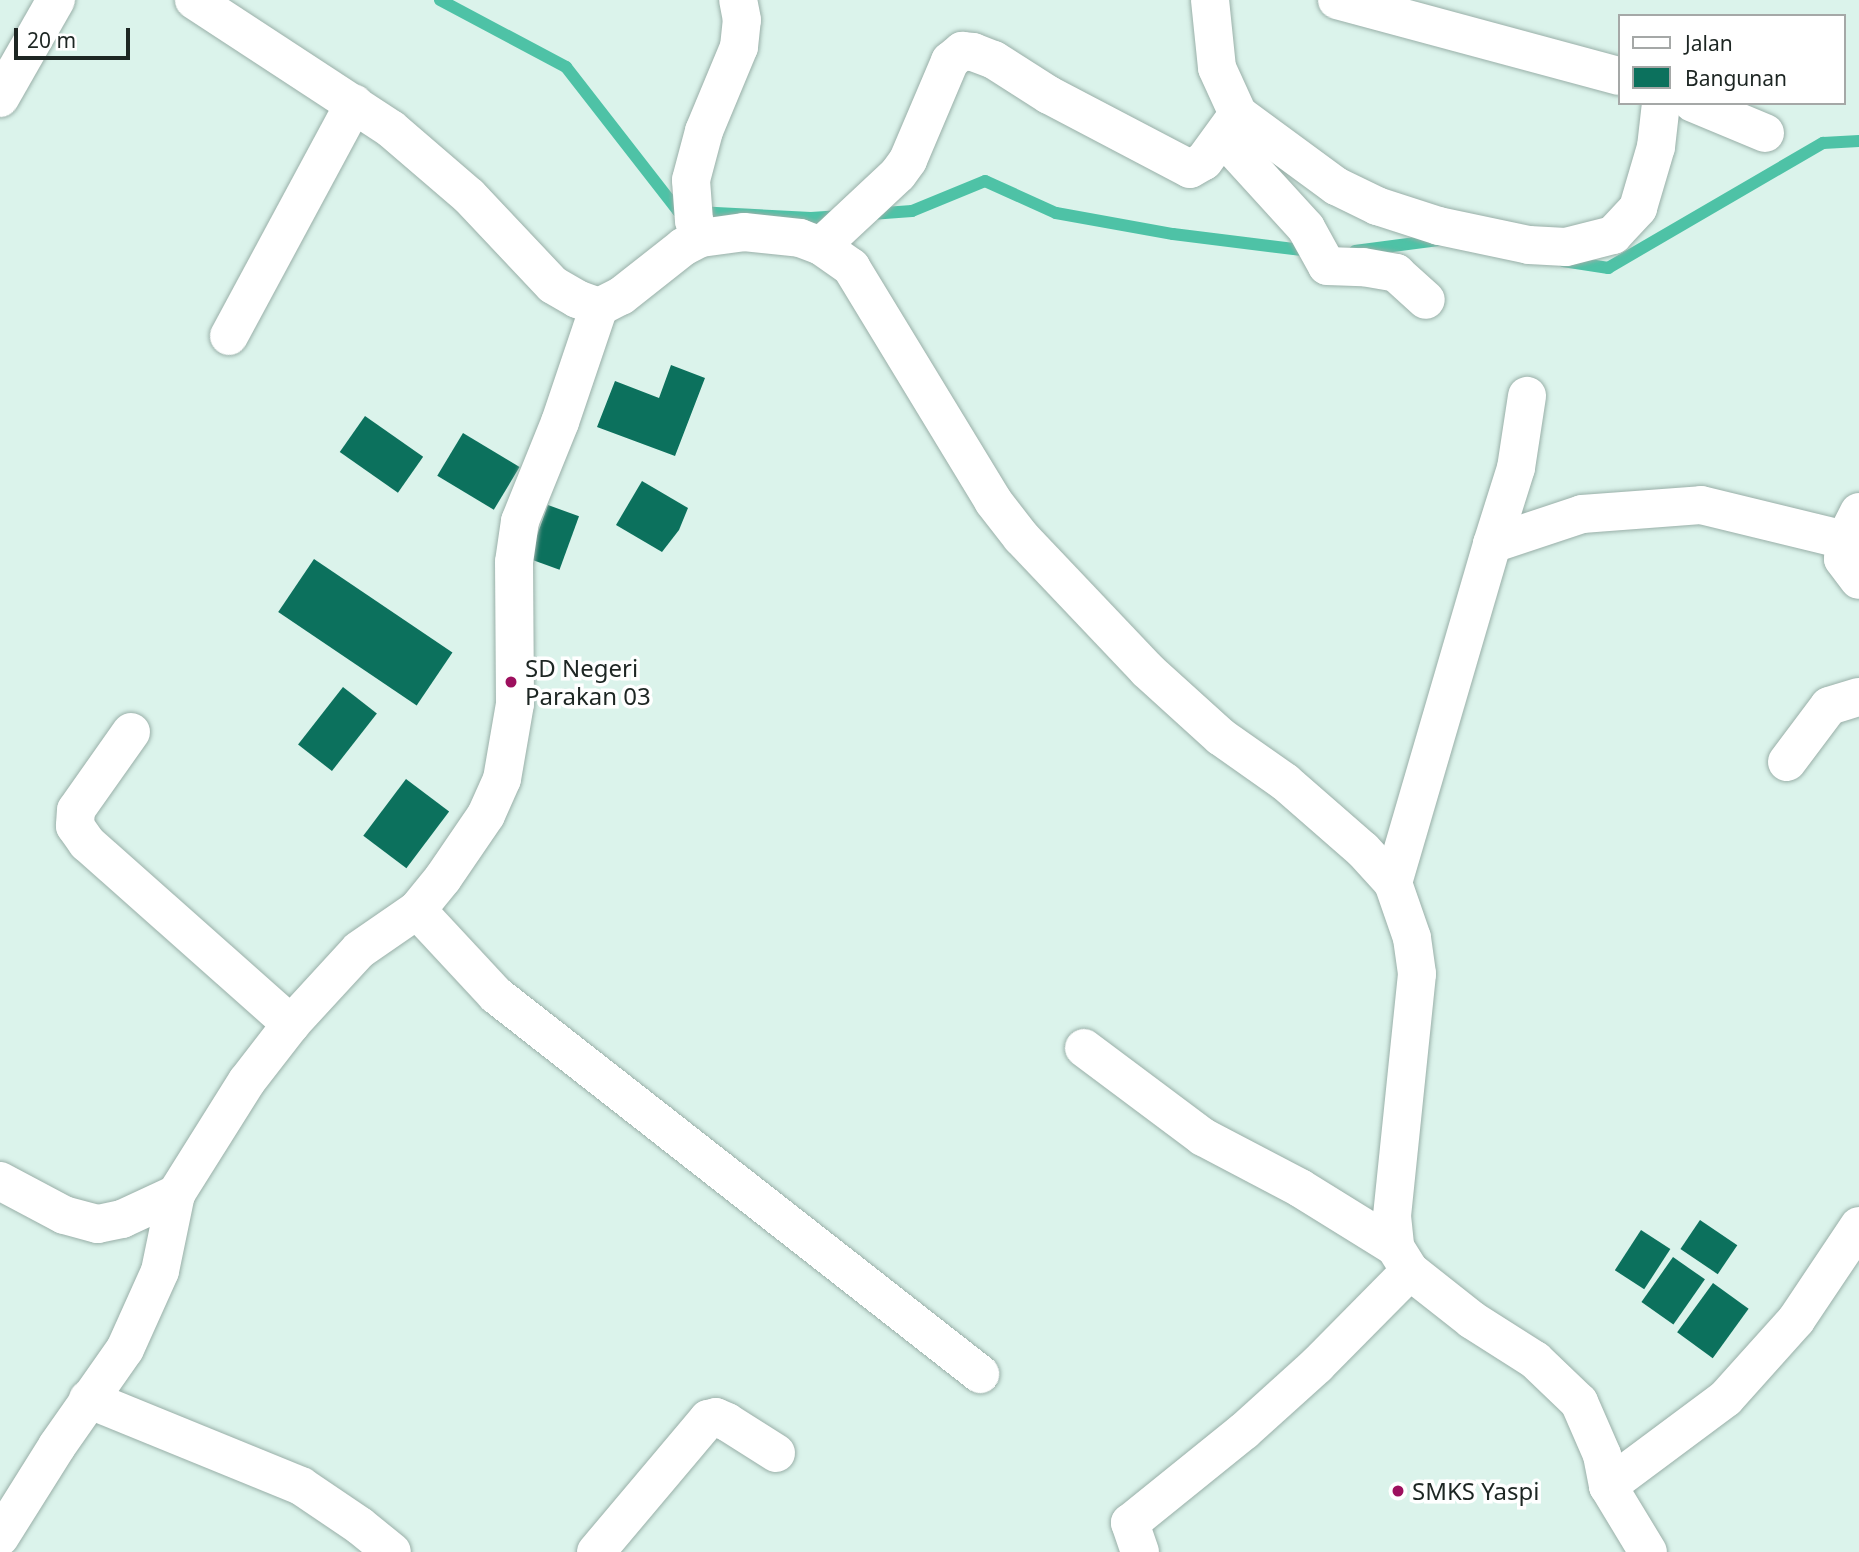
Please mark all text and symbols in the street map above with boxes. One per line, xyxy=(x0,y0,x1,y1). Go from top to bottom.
scale bar xyxy=(18,14,133,58)
legend xyxy=(1618,14,1845,105)
text: 20 m xyxy=(27,26,76,54)
text: Jalan xyxy=(1685,29,1733,57)
text: Bangunan xyxy=(1685,64,1787,92)
place label: SD Negeri Parakan 03 xyxy=(525,654,651,710)
marker: SD Negeri Parakan 03 xyxy=(503,674,519,690)
place label: SMKS Yaspi xyxy=(1412,1477,1540,1505)
marker: SMKS Yaspi xyxy=(1390,1483,1406,1499)

